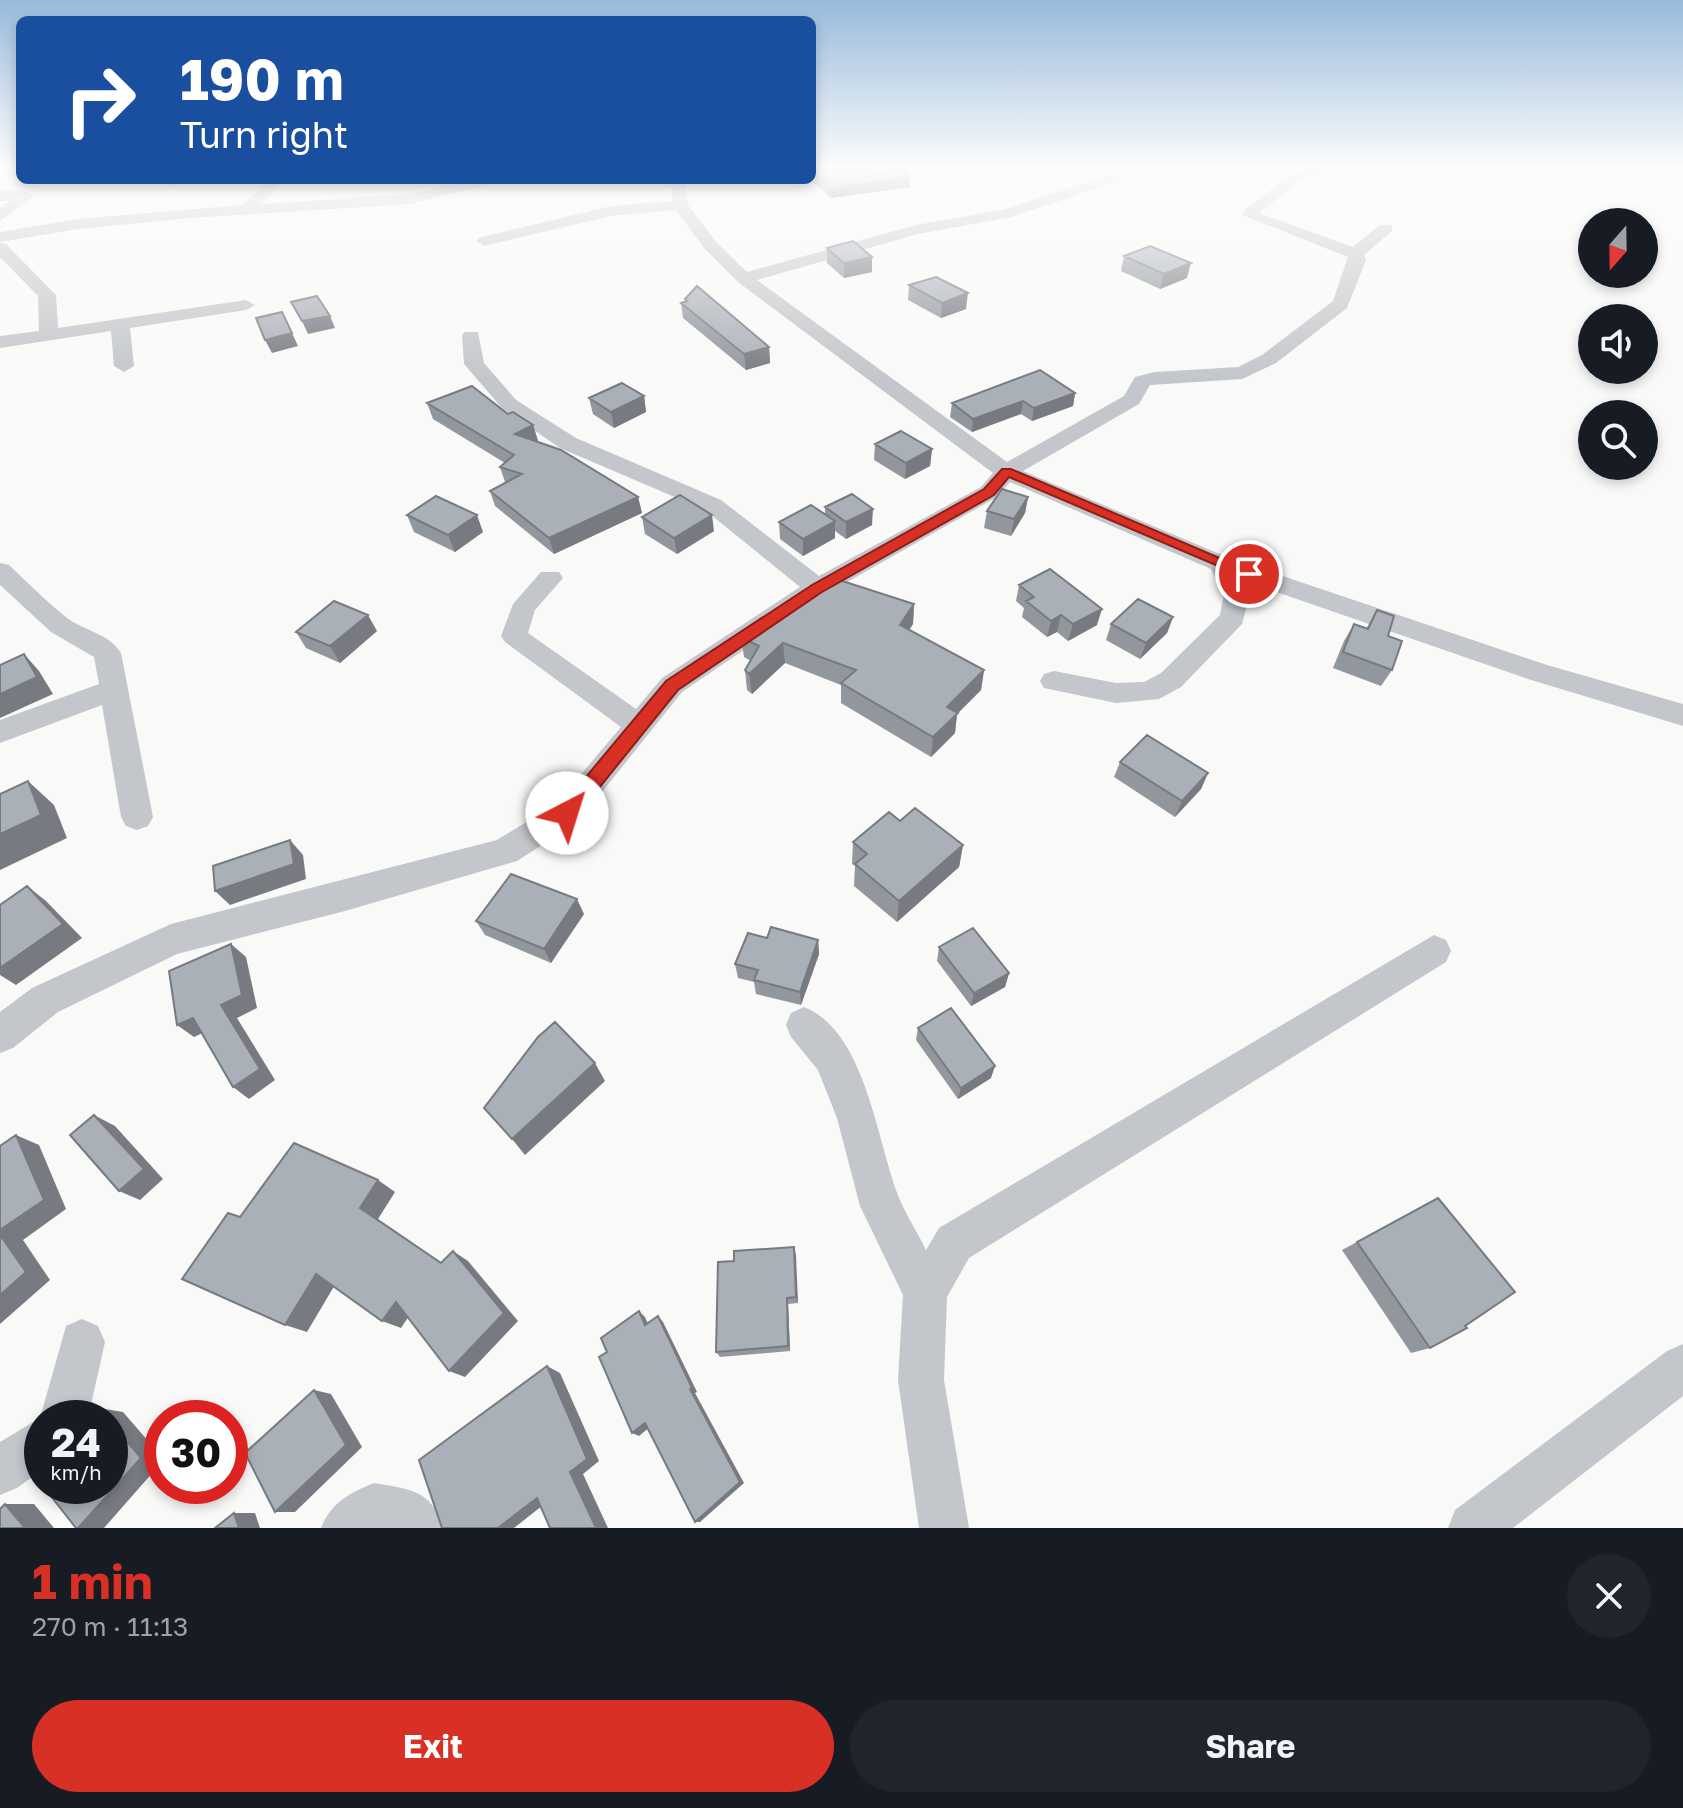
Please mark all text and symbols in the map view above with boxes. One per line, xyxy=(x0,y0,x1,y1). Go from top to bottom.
text: 190 m xyxy=(180,45,344,112)
icon: right xyxy=(48,48,152,152)
text: Turn right xyxy=(180,113,348,156)
north arrow xyxy=(1578,208,1658,288)
map controls xyxy=(1578,208,1658,480)
button: sound xyxy=(1578,304,1658,384)
button: search xyxy=(1578,400,1658,480)
pin xyxy=(1215,540,1283,608)
icon: arrive xyxy=(1227,552,1271,596)
position arrow xyxy=(525,771,609,855)
speed limit sign: 30 xyxy=(144,1400,248,1504)
text: 24 xyxy=(51,1418,101,1466)
text: km/h xyxy=(51,1460,101,1484)
text: 1 min xyxy=(32,1552,153,1610)
button: close xyxy=(1567,1554,1651,1638)
text: 270 m · 11:13 xyxy=(32,1611,188,1642)
button: Exit xyxy=(32,1700,834,1792)
button: Share xyxy=(850,1700,1651,1792)

